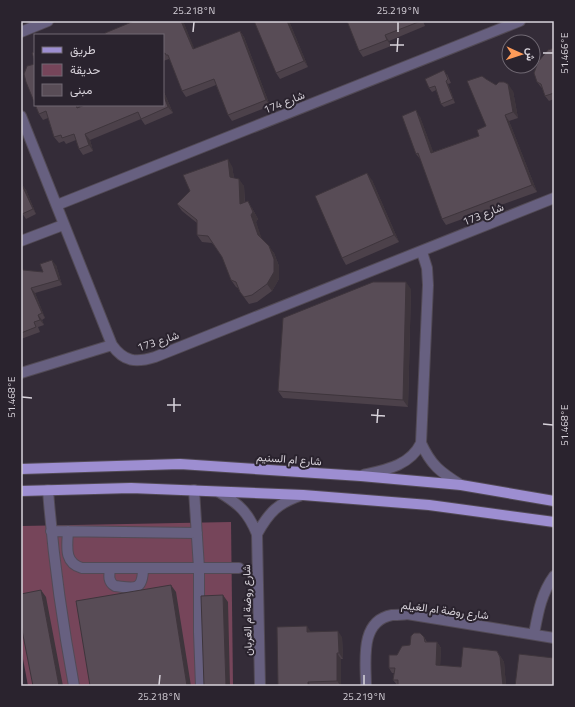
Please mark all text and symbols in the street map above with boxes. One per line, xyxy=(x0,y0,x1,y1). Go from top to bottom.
text: 25.218°N xyxy=(173,3,215,18)
text: 25.219°N xyxy=(377,3,419,18)
text: 51.466°E xyxy=(557,32,572,74)
legend xyxy=(34,34,164,106)
north arrow xyxy=(501,34,541,74)
text: طريق xyxy=(70,40,96,59)
text: ش xyxy=(523,48,539,62)
text: حديقة xyxy=(70,60,100,79)
text: مبنى xyxy=(70,80,92,99)
street label: شارع 174 xyxy=(261,86,307,117)
street label: شارع 173 xyxy=(460,198,506,229)
street label: شارع 173 xyxy=(135,327,181,355)
text: 51.468°E xyxy=(4,376,19,418)
text: 51.468°E xyxy=(557,404,572,446)
street label: شارع ام السنيم xyxy=(256,449,323,469)
street label: شارع روضة ام الغربان xyxy=(238,564,256,656)
street label: شارع روضة ام الغيلم xyxy=(400,597,490,623)
text: 25.218°N xyxy=(138,689,180,704)
text: 25.219°N xyxy=(343,689,385,704)

